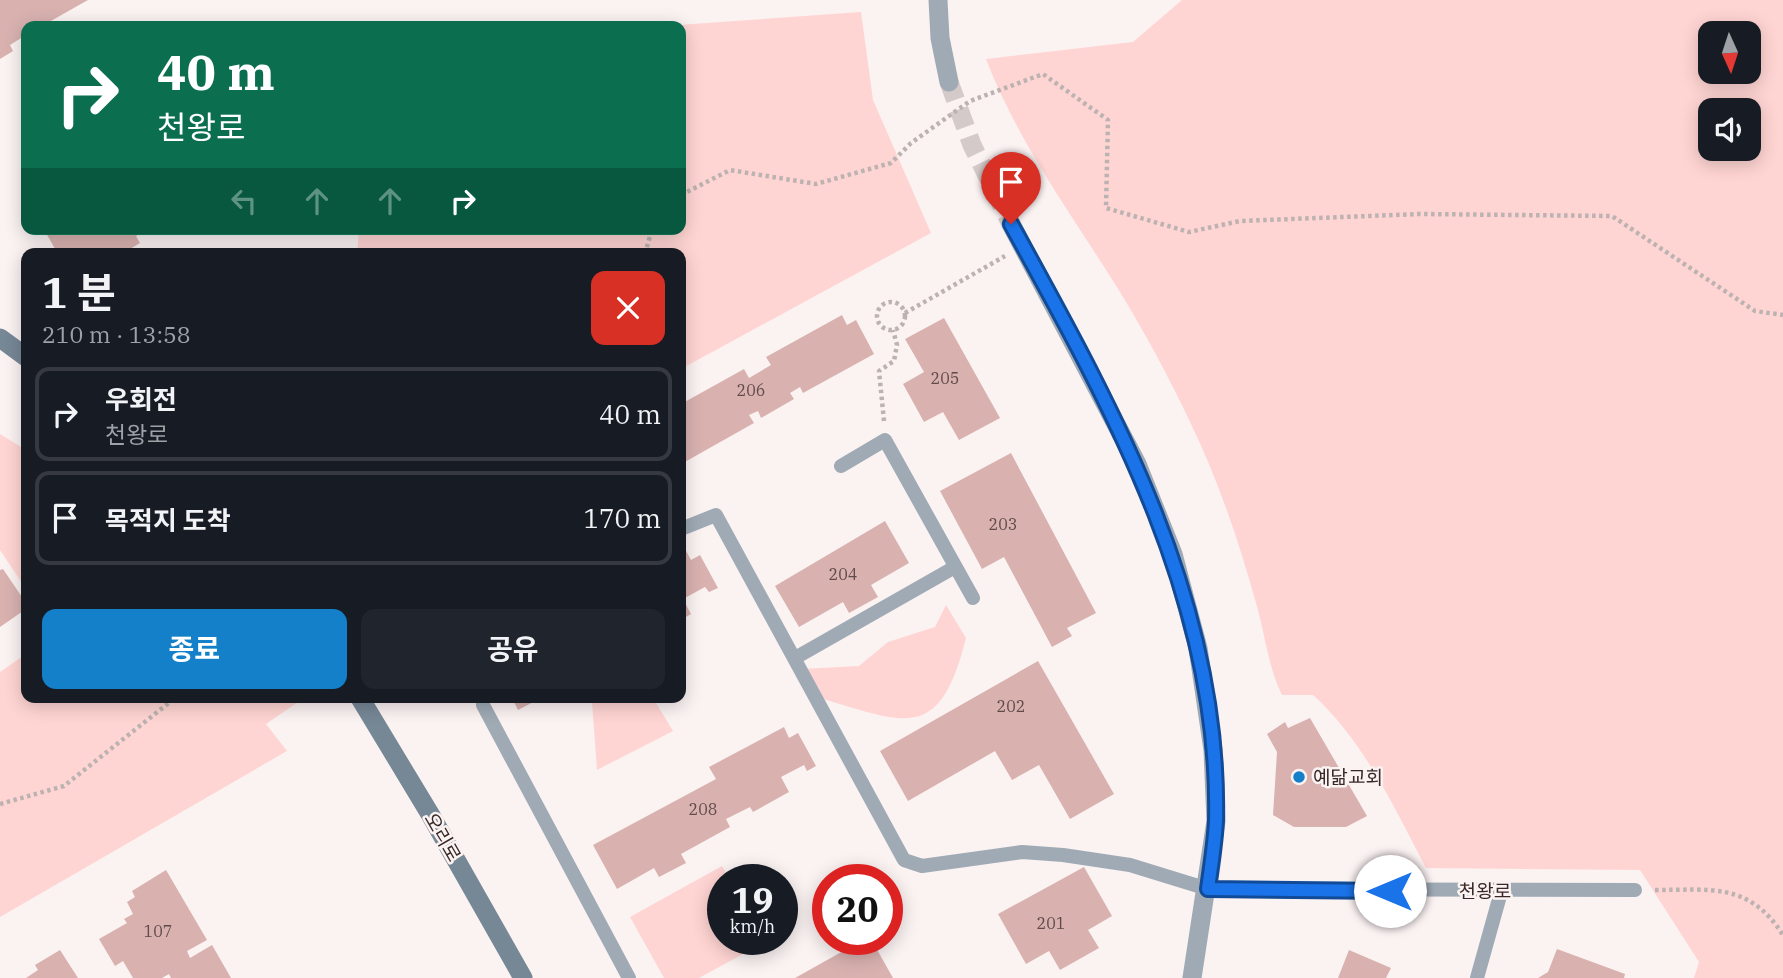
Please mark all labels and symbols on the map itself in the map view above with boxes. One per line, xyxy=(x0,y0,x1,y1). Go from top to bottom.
north arrow xyxy=(1698,21,1760,84)
pin xyxy=(981,152,1041,224)
house number: 205 xyxy=(931,368,959,388)
house number: 206 xyxy=(737,380,765,400)
house number: 203 xyxy=(989,514,1017,534)
house number: 204 xyxy=(829,564,857,584)
house number: 202 xyxy=(997,696,1025,716)
place label: 예닮교회 xyxy=(1313,765,1383,789)
marker: 예닮교회 xyxy=(1291,769,1307,785)
house number: 208 xyxy=(689,799,717,819)
street label: 오리로 xyxy=(419,808,467,866)
position arrow xyxy=(1353,854,1427,928)
speed limit sign: 20 xyxy=(812,864,903,955)
street label: 천왕로 xyxy=(1459,879,1511,903)
house number: 201 xyxy=(1037,913,1065,933)
house number: 107 xyxy=(144,921,172,941)

